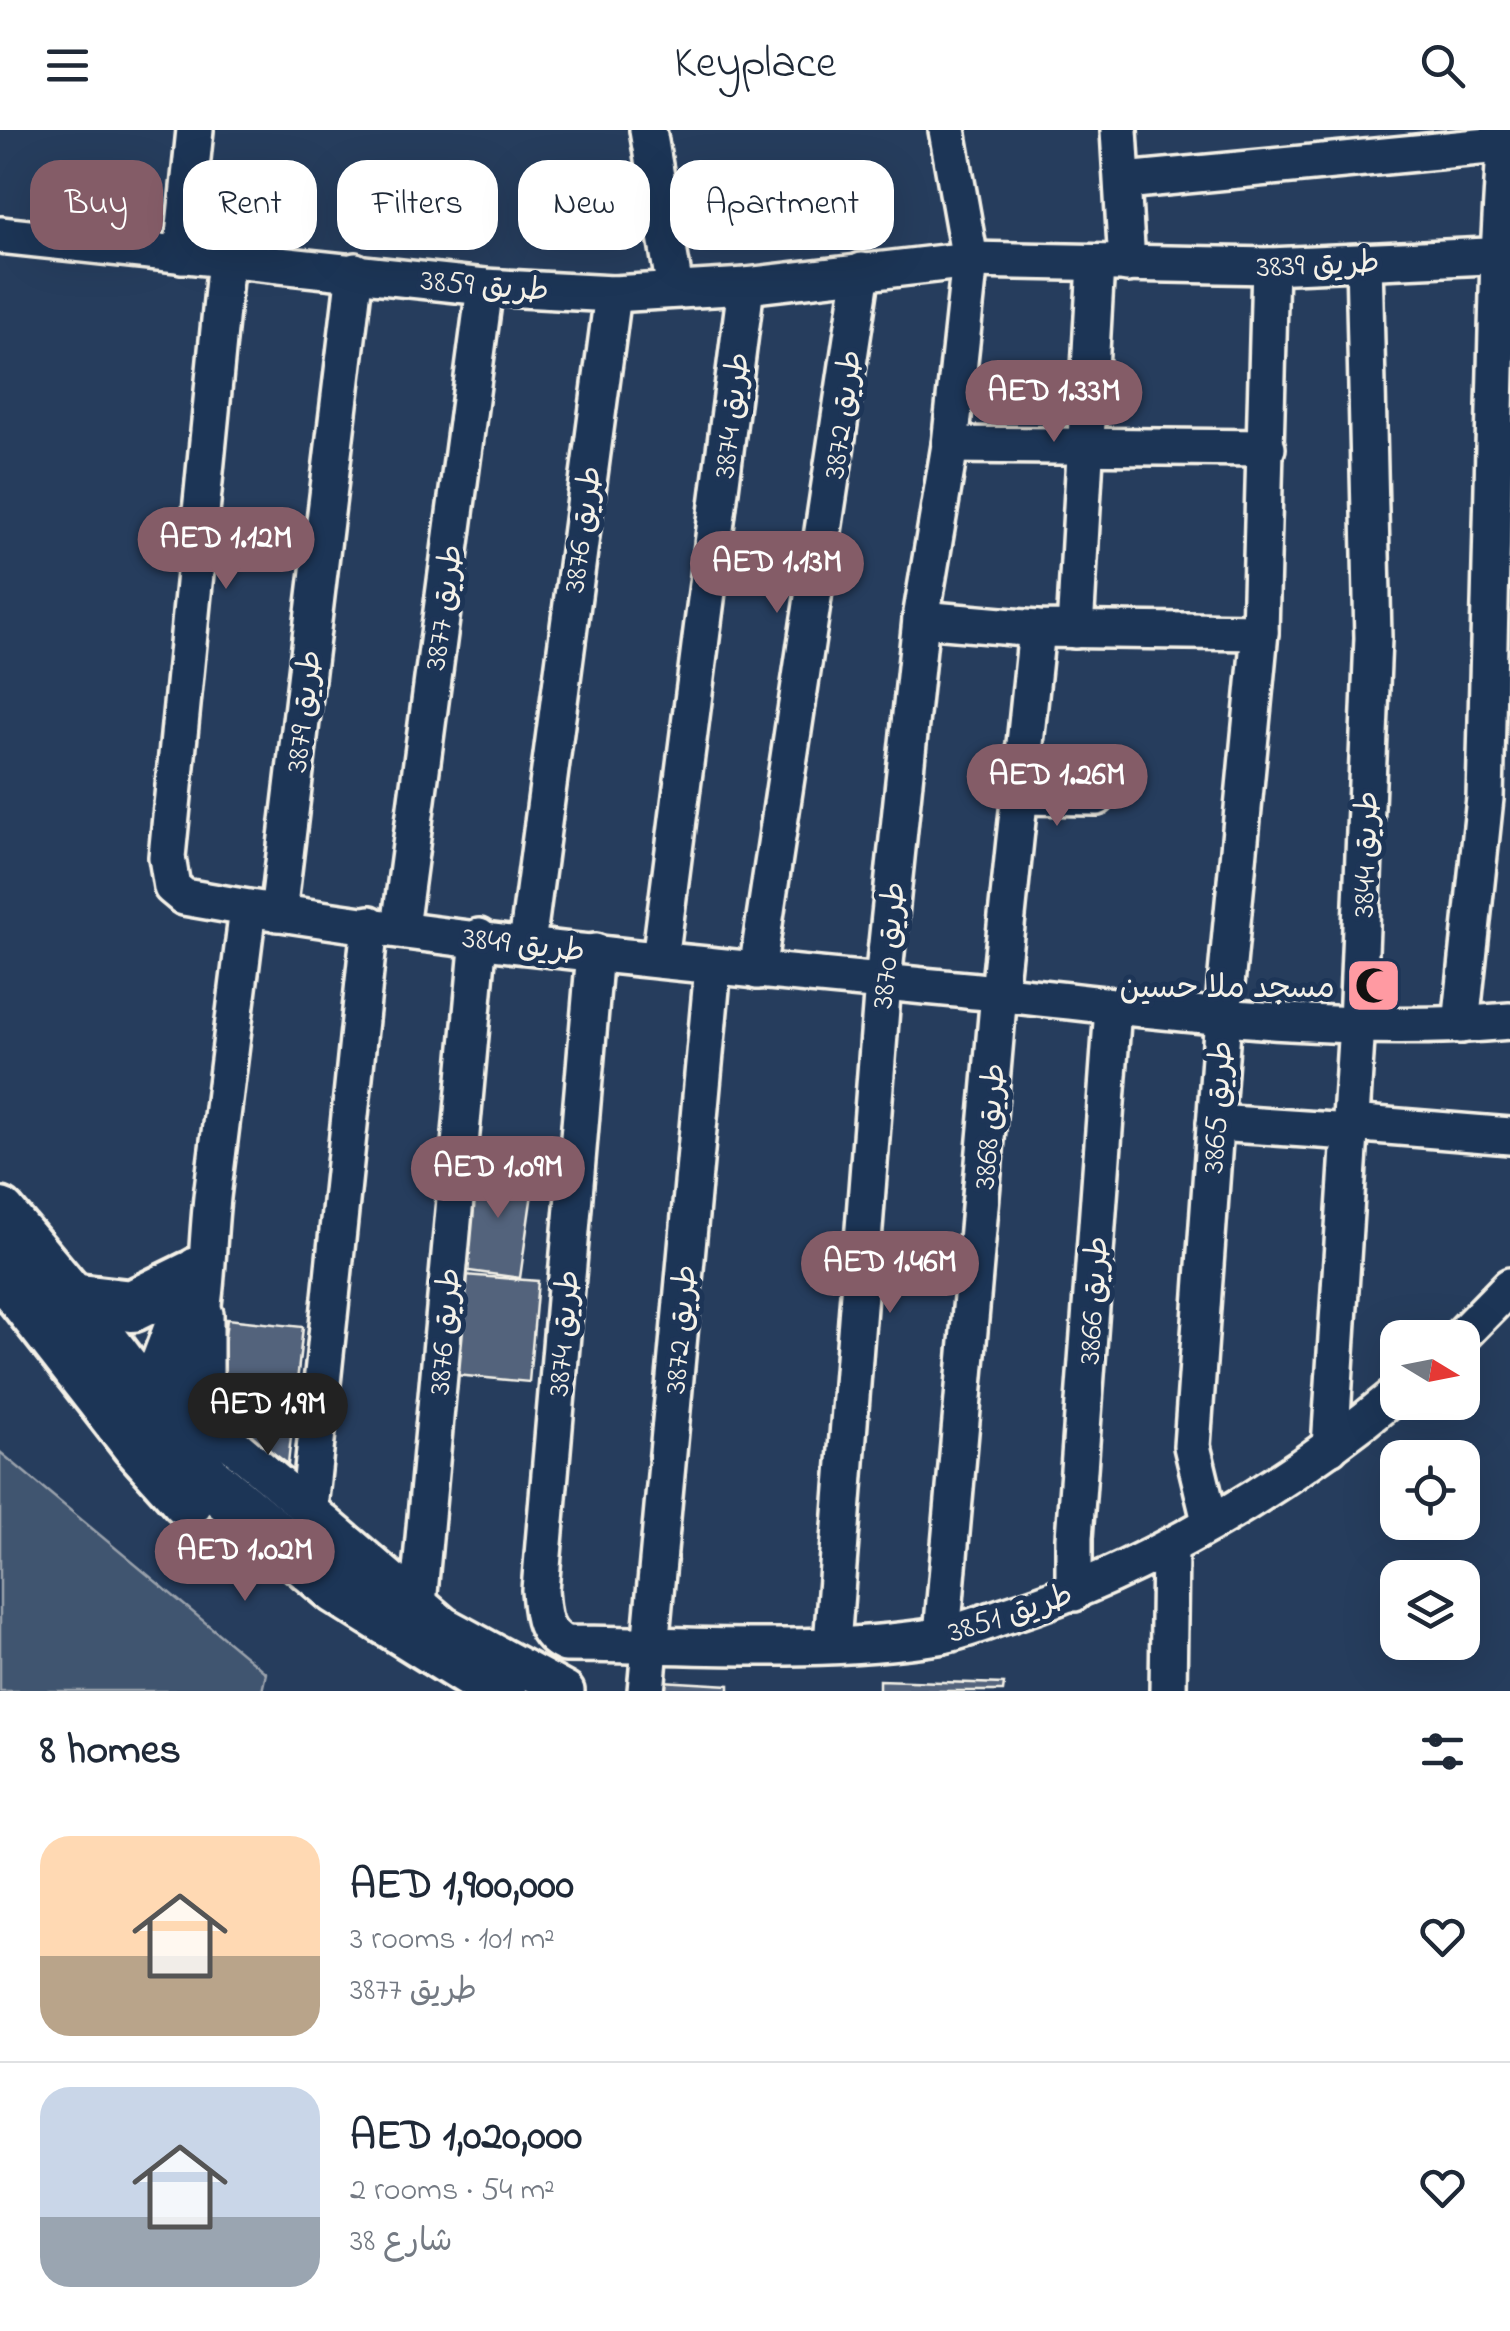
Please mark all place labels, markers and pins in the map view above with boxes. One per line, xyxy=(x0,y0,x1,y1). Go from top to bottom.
pin: AED 1.33M xyxy=(940,360,1168,445)
pin: AED 1.12M xyxy=(112,507,340,592)
pin: AED 1.13M xyxy=(663,531,891,616)
pin: AED 1.26M xyxy=(943,744,1171,829)
mosque icon: مسجد ملا حسين xyxy=(1344,956,1404,1016)
place label: مسجد ملا حسين xyxy=(1119,966,1335,1013)
pin: AED 1.09M xyxy=(384,1136,612,1221)
pin: AED 1.46M xyxy=(776,1231,1004,1316)
pin: AED 1.9M xyxy=(165,1373,371,1458)
pin: AED 1.02M xyxy=(131,1519,359,1604)

